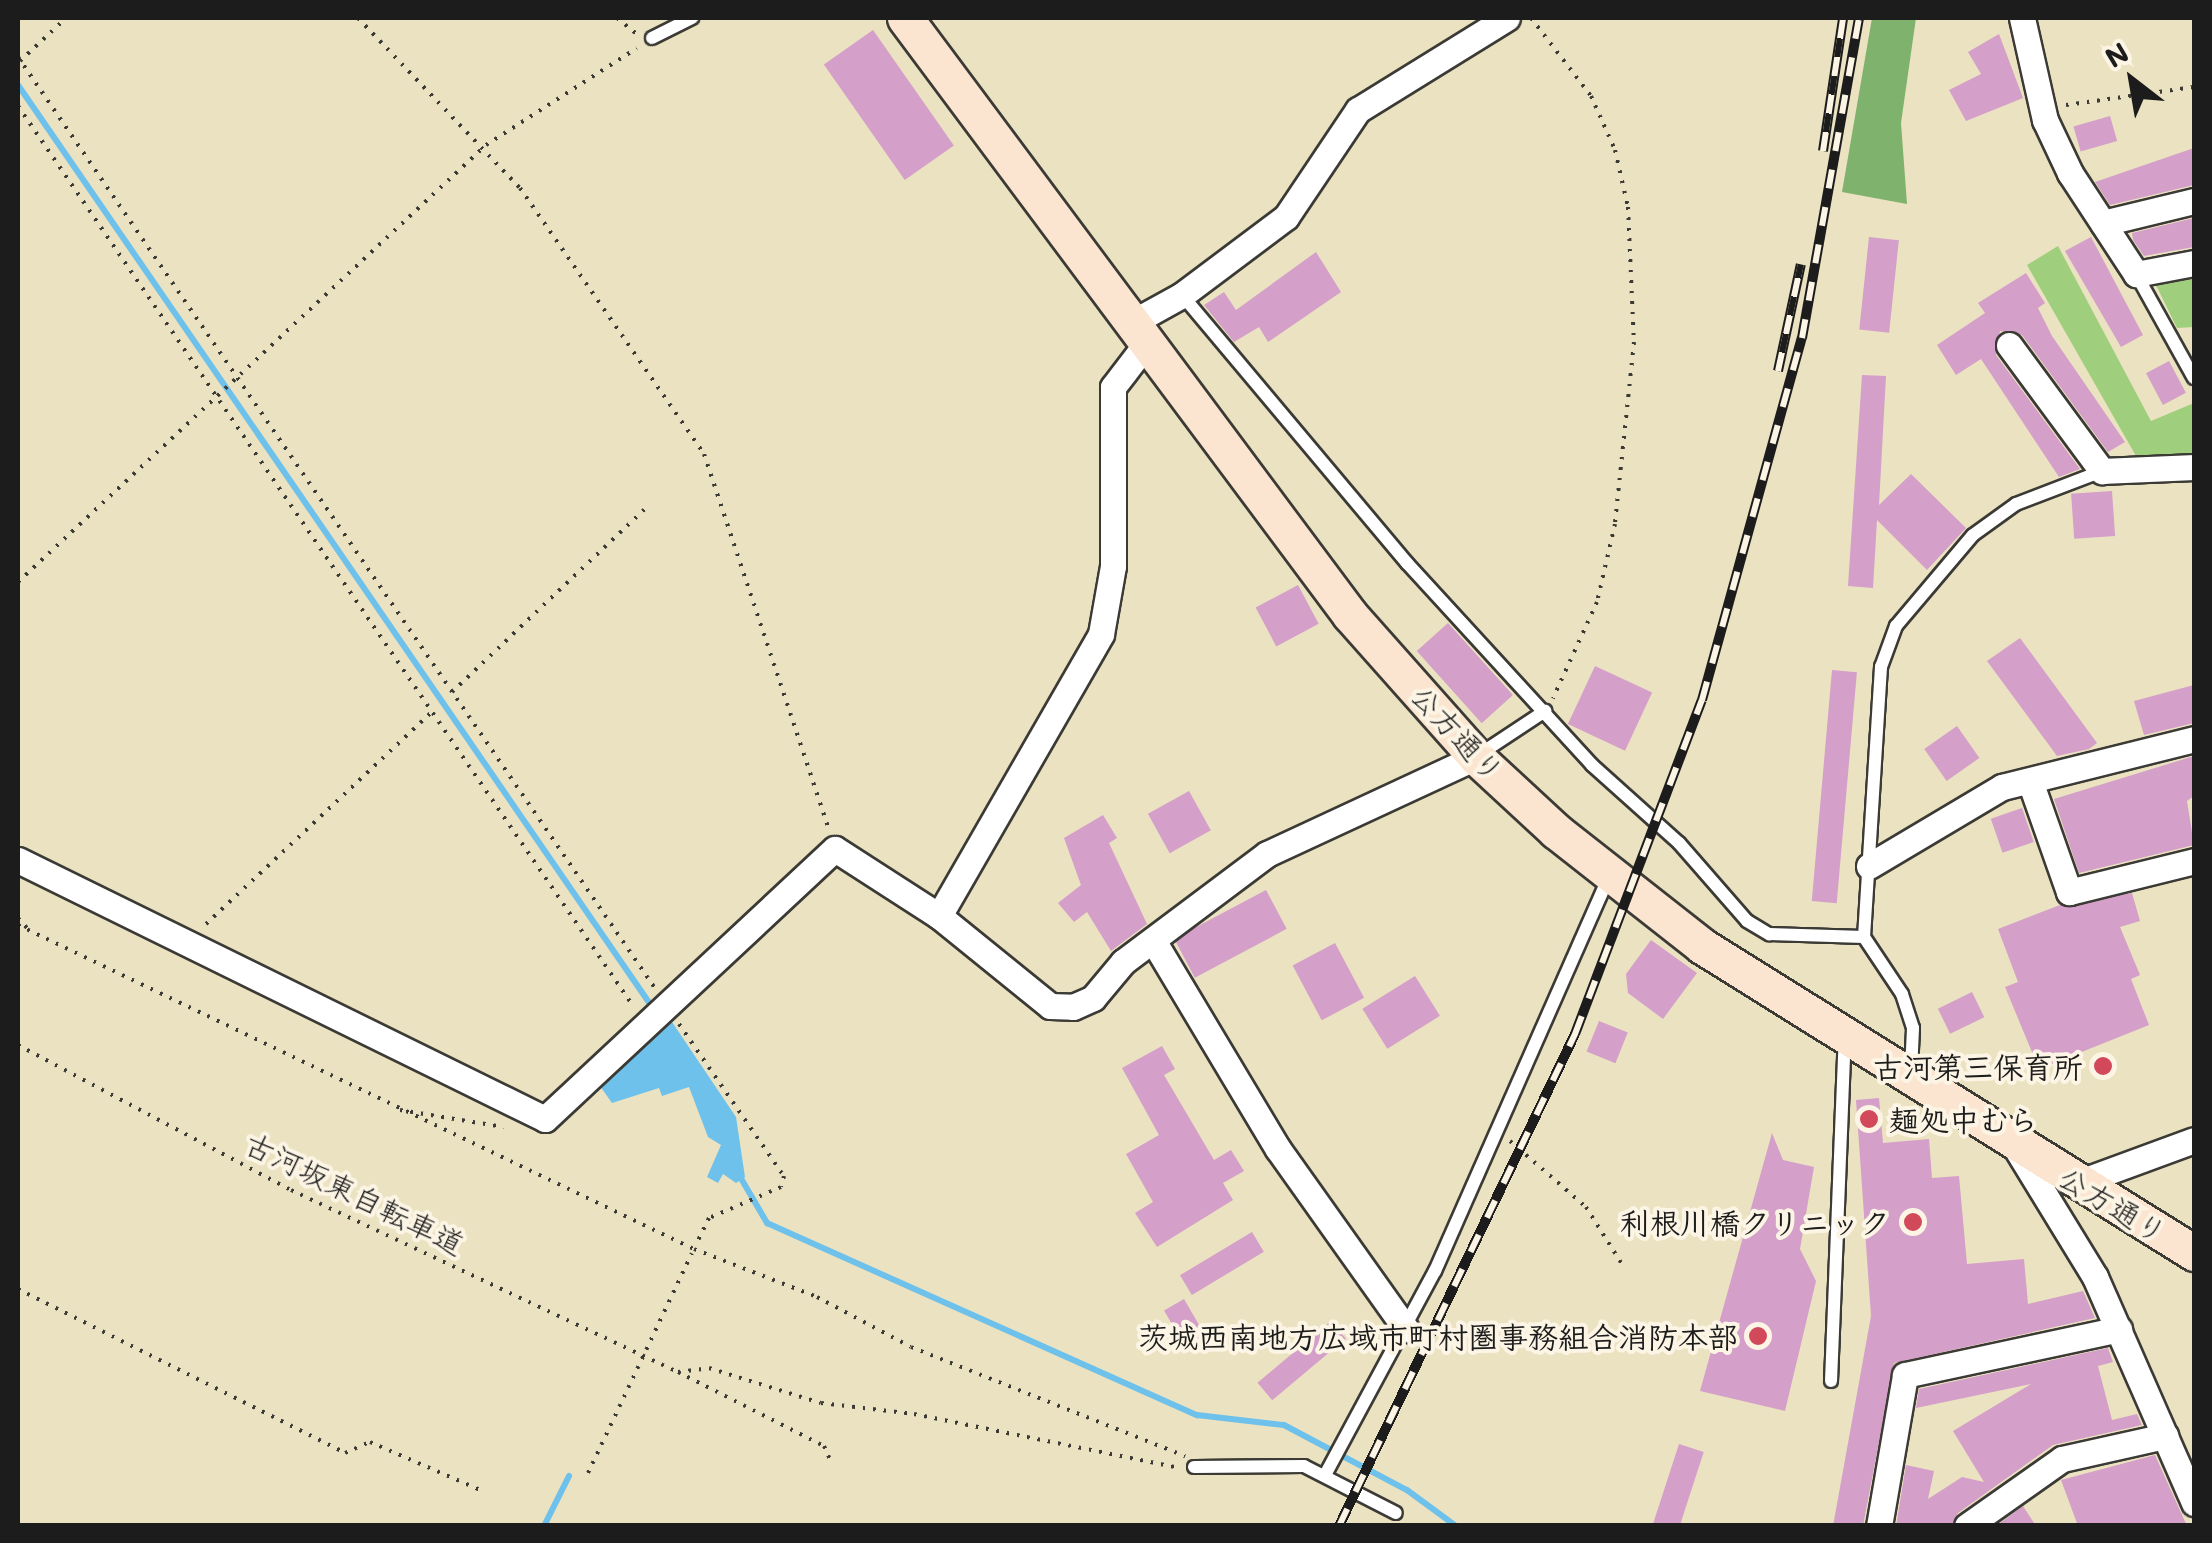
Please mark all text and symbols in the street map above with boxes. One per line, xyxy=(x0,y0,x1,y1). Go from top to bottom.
north arrow xyxy=(2082,30,2182,130)
text: N xyxy=(2098,33,2135,75)
street label: 公方通り xyxy=(1404,677,1512,789)
place label: 古河第三保育所 xyxy=(1873,1048,2083,1084)
marker: 古河第三保育所 xyxy=(2092,1055,2114,1077)
place label: 麺処中むら xyxy=(1889,1101,2039,1137)
marker: 麺処中むら xyxy=(1858,1108,1880,1130)
street label: 古河坂東自転車道 xyxy=(239,1124,471,1262)
street label: 公方通り xyxy=(2052,1158,2174,1250)
place label: 利根川橋クリニック xyxy=(1620,1204,1890,1240)
marker: 利根川橋クリニック xyxy=(1900,1209,1926,1235)
place label: 茨城西南地方広域市町村圏事務組合消防本部 xyxy=(1138,1318,1738,1354)
marker: 茨城西南地方広域市町村圏事務組合消防本部 xyxy=(1747,1325,1769,1347)

